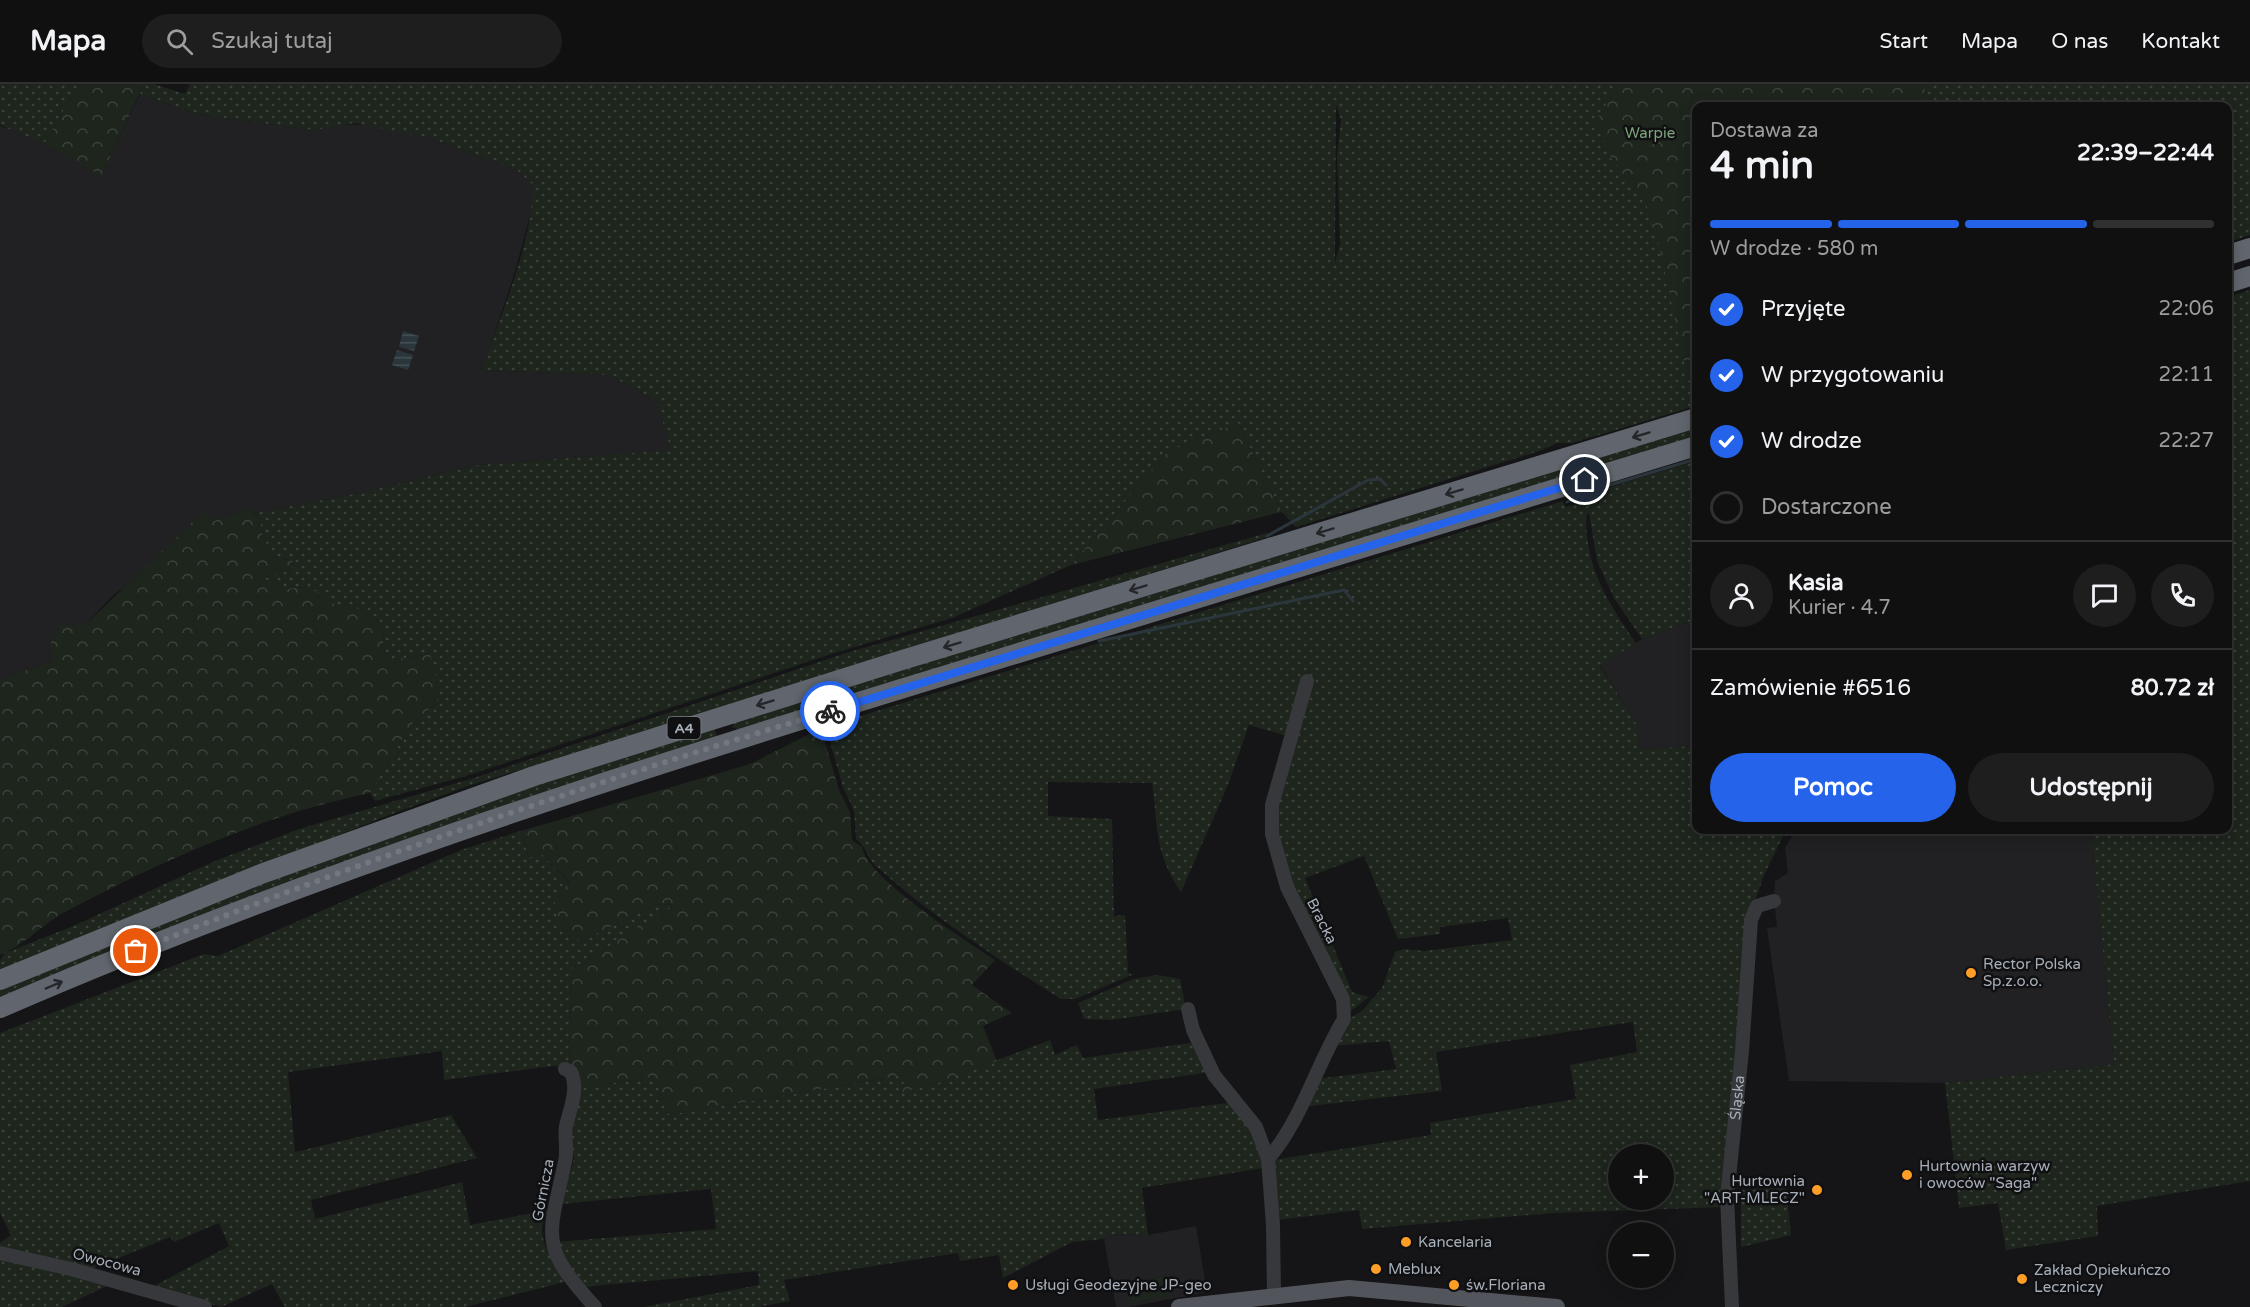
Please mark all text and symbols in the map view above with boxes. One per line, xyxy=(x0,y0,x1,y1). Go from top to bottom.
search box xyxy=(142,14,562,68)
text: Mapa xyxy=(30,24,106,58)
icon: search xyxy=(163,25,196,58)
text: Szukaj tutaj xyxy=(211,28,333,54)
text: Start xyxy=(1880,29,1928,54)
text: Mapa xyxy=(1961,29,2018,54)
text: O nas xyxy=(2051,29,2108,54)
text: Kontakt xyxy=(2141,29,2220,54)
text: Dostawa za xyxy=(1710,119,1818,143)
park label: Warpie xyxy=(1625,124,1675,142)
text: 22:39–22:44 xyxy=(2077,140,2214,166)
text: 4 min xyxy=(1710,142,1814,189)
text: W drodze · 580 m xyxy=(1710,237,1878,261)
icon: check xyxy=(1710,293,1743,326)
text: Przyjęte xyxy=(1761,296,1846,322)
text: 22:06 xyxy=(2159,297,2214,321)
icon: check xyxy=(1710,359,1743,392)
text: W przygotowaniu xyxy=(1761,362,1944,388)
text: 22:11 xyxy=(2159,363,2214,387)
icon: check xyxy=(1710,425,1743,458)
text: W drodze xyxy=(1761,428,1862,454)
text: 22:27 xyxy=(2159,429,2214,453)
one-way arrow xyxy=(1632,430,1651,441)
pin xyxy=(1559,454,1610,505)
icon: home xyxy=(1568,463,1601,496)
one-way arrow xyxy=(1445,487,1464,498)
text: Dostarczone xyxy=(1761,494,1892,520)
one-way arrow xyxy=(1316,527,1335,538)
button: person xyxy=(1710,564,1773,627)
button: chat xyxy=(2073,564,2136,627)
button: phone xyxy=(2151,564,2214,627)
text: Kasia xyxy=(1788,570,1844,596)
one-way arrow xyxy=(1129,583,1148,594)
text: Kurier · 4.7 xyxy=(1788,596,1891,620)
one-way arrow xyxy=(943,640,962,651)
text: Zamówienie #6516 xyxy=(1710,675,1911,701)
text: 80.72 zł xyxy=(2131,675,2214,701)
courier xyxy=(800,681,860,741)
icon: bike xyxy=(814,695,847,728)
one-way arrow xyxy=(756,698,775,709)
road number: A4 xyxy=(668,717,700,739)
button: Pomoc xyxy=(1710,753,1956,822)
button: Udostępnij xyxy=(1968,753,2214,822)
street label: Bracka xyxy=(1303,895,1341,947)
pin xyxy=(110,925,161,976)
icon: bag xyxy=(119,934,152,967)
place label: Rector Polska Sp.z.o.o. xyxy=(1983,955,2081,990)
marker: Rector Polska Sp.z.o.o. xyxy=(1964,966,1978,980)
one-way arrow xyxy=(44,979,62,990)
street label: Śląska xyxy=(1726,1074,1748,1121)
map controls xyxy=(1608,1144,1674,1288)
button: + xyxy=(1608,1144,1674,1210)
street label: Górnicza xyxy=(528,1157,558,1223)
place label: Hurtownia warzyw i owoców "Saga" xyxy=(1919,1157,2050,1192)
marker: Hurtownia warzyw i owoców "Saga" xyxy=(1900,1168,1914,1182)
place label: Hurtownia "ART-MLECZ" xyxy=(1704,1172,1805,1207)
marker: Hurtownia "ART-MLECZ" xyxy=(1810,1183,1824,1197)
button: − xyxy=(1608,1222,1674,1288)
place label: Kancelaria xyxy=(1418,1233,1492,1251)
marker: Kancelaria xyxy=(1399,1235,1413,1249)
street label: Owocowa xyxy=(71,1244,143,1280)
place label: Meblux xyxy=(1388,1260,1441,1278)
place label: Zakład Opiekuńczo Leczniczy xyxy=(2034,1261,2171,1296)
marker: Meblux xyxy=(1369,1262,1383,1276)
marker: Zakład Opiekuńczo Leczniczy xyxy=(2015,1272,2029,1286)
place label: Usługi Geodezyjne JP-geo xyxy=(1025,1276,1212,1294)
place label: św.Floriana xyxy=(1466,1276,1546,1294)
marker: Usługi Geodezyjne JP-geo xyxy=(1006,1278,1020,1292)
marker: św.Floriana xyxy=(1447,1278,1461,1292)

